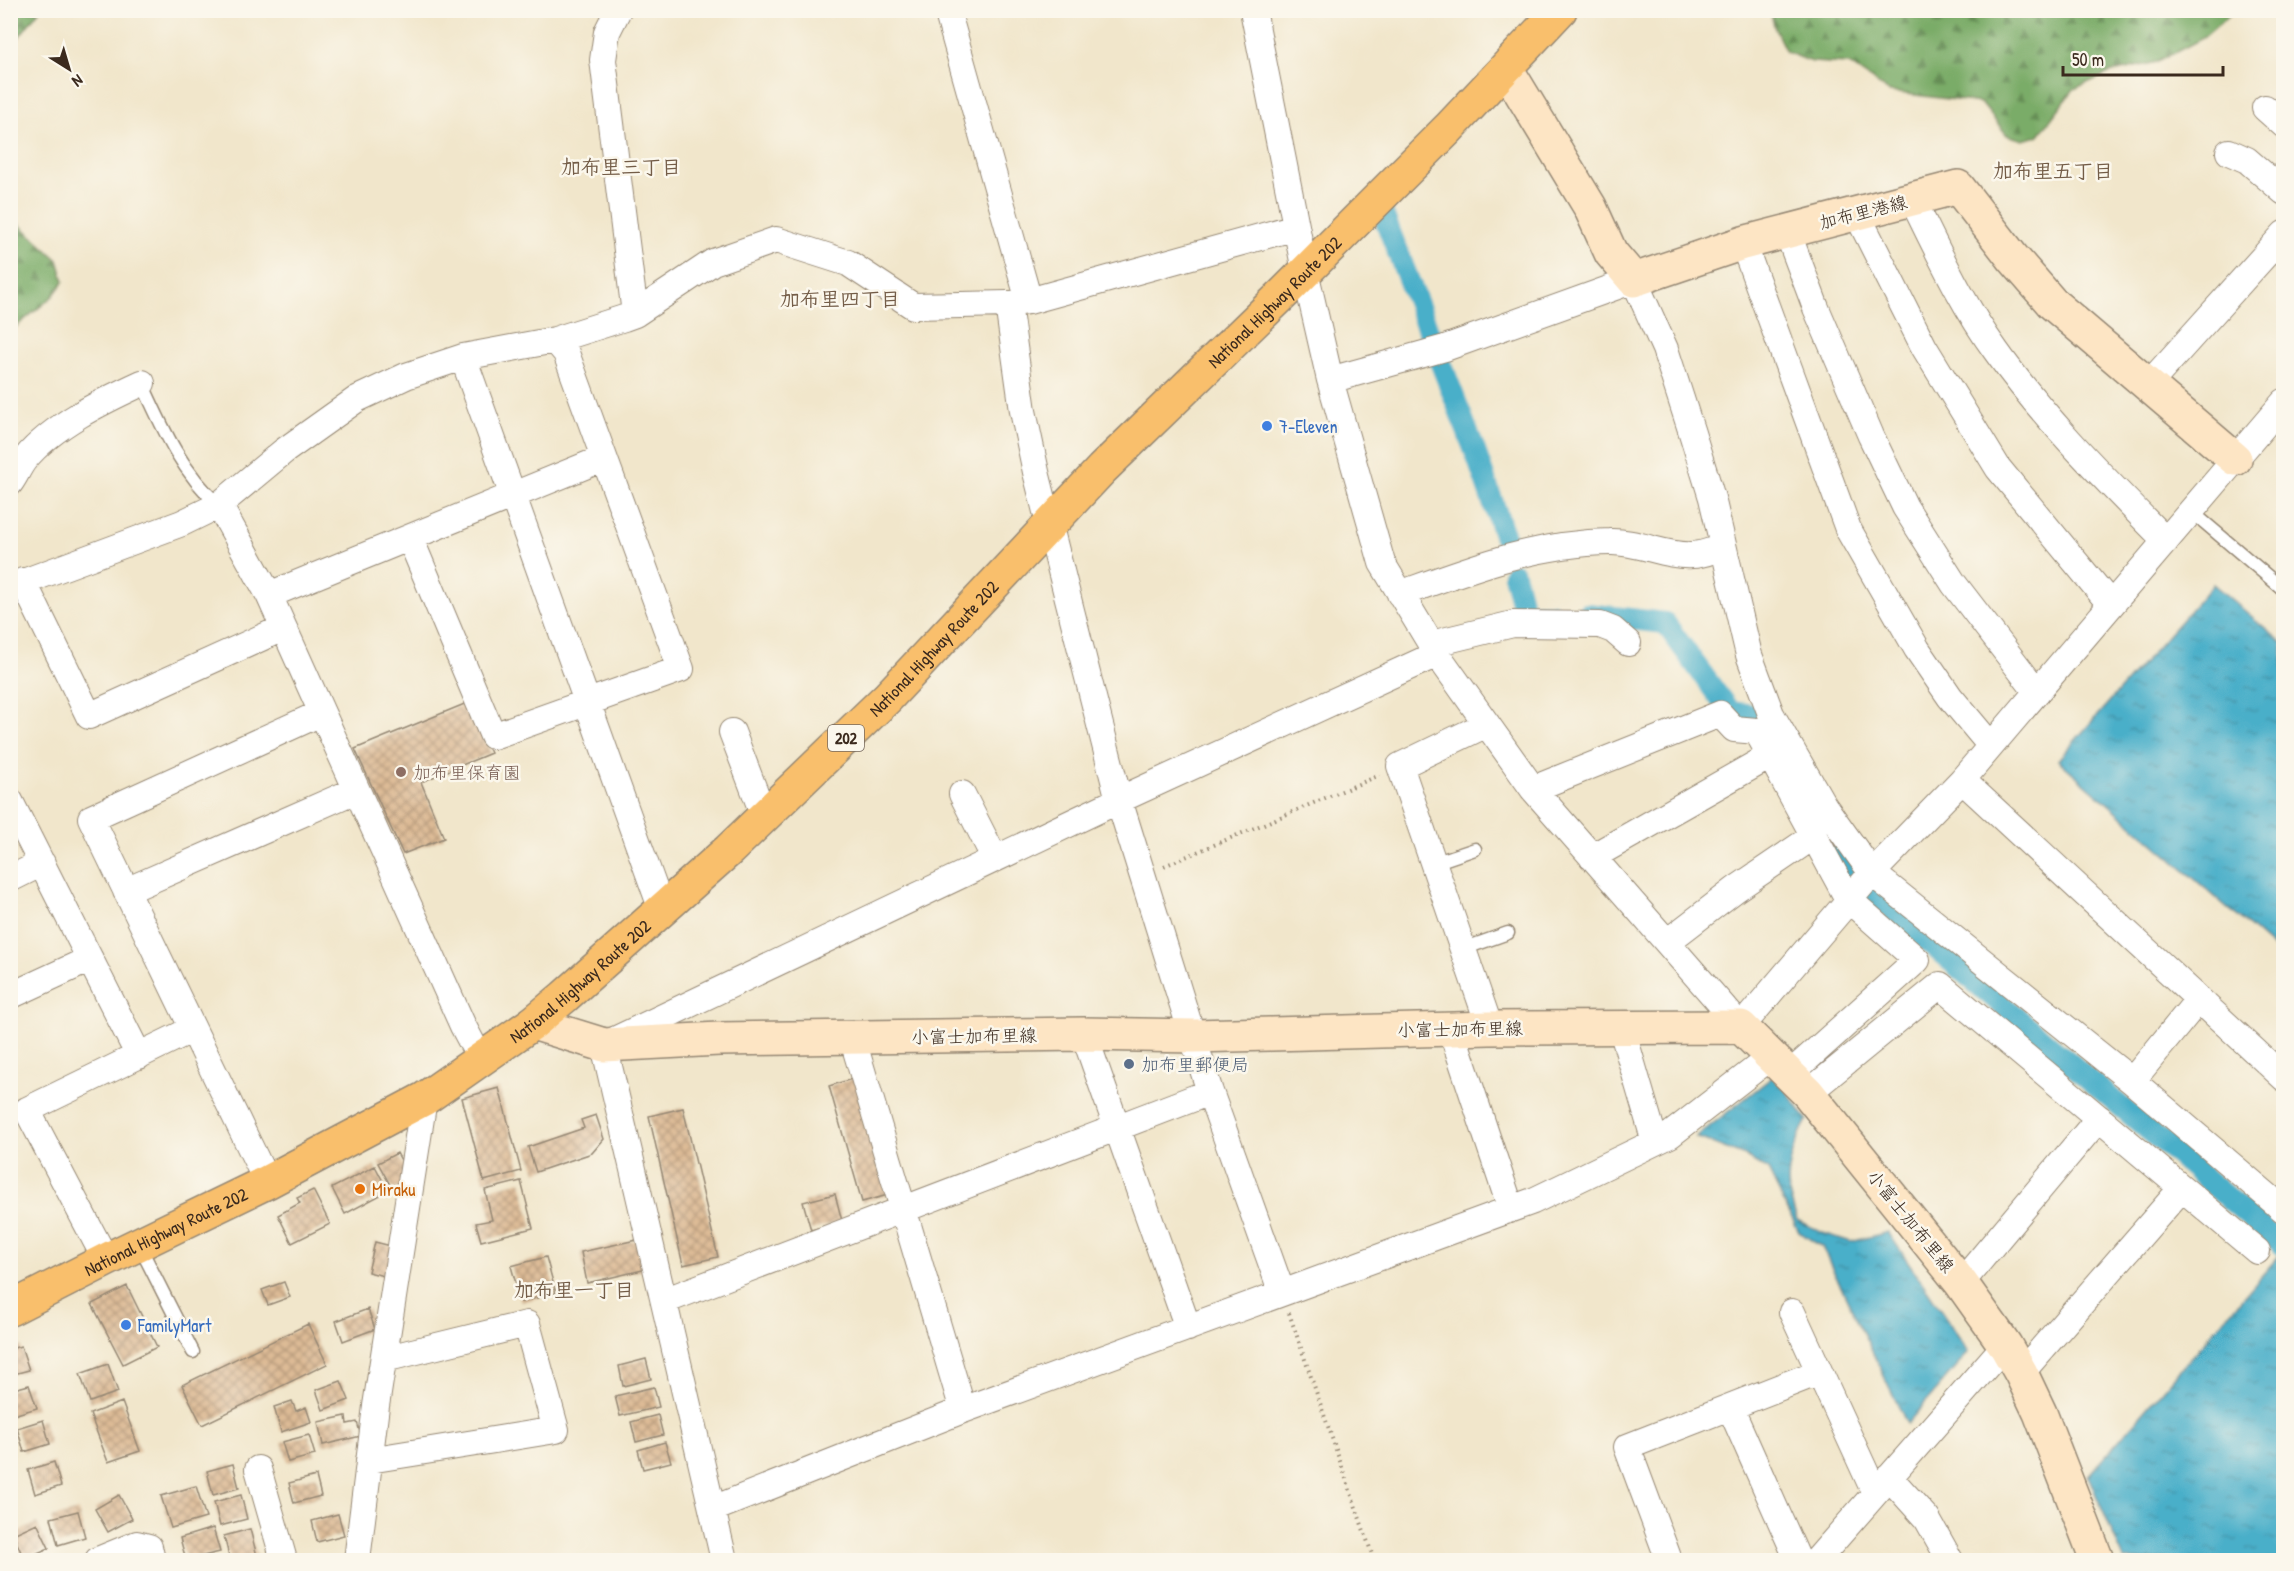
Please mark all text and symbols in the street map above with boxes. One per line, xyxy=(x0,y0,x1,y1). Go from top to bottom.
north arrow xyxy=(39,39,99,99)
scale bar xyxy=(2063,39,2224,77)
text: 50 m xyxy=(2072,47,2104,72)
text: N xyxy=(68,70,88,93)
district label: 加布里三丁目 xyxy=(561,153,681,180)
district label: 加布里五丁目 xyxy=(1993,157,2113,184)
street label: 加布里港線 xyxy=(1816,189,1910,235)
street label: National Highway Route 202 xyxy=(1202,230,1347,373)
district label: 加布里四丁目 xyxy=(780,285,900,312)
place label: 7-Eleven xyxy=(1279,414,1338,439)
marker: 7-Eleven xyxy=(1260,419,1274,433)
street label: National Highway Route 202 xyxy=(863,574,1004,722)
road number: 202 xyxy=(828,725,864,751)
place label: 加布里保育園 xyxy=(413,760,521,785)
marker: 加布里保育園 xyxy=(394,765,408,779)
street label: National Highway Route 202 xyxy=(504,913,656,1048)
street label: 小富士加布里線 xyxy=(1397,1015,1523,1043)
street label: 小富士加布里線 xyxy=(911,1022,1037,1050)
place label: 加布里郵便局 xyxy=(1141,1052,1249,1077)
marker: 加布里郵便局 xyxy=(1122,1057,1136,1071)
street label: 小富士加布里線 xyxy=(1862,1164,1960,1278)
place label: Miraku xyxy=(372,1177,415,1202)
street label: National Highway Route 202 xyxy=(80,1181,252,1282)
marker: Miraku xyxy=(353,1182,367,1196)
district label: 加布里一丁目 xyxy=(514,1276,634,1303)
place label: FamilyMart xyxy=(137,1313,212,1338)
marker: FamilyMart xyxy=(119,1318,133,1332)

